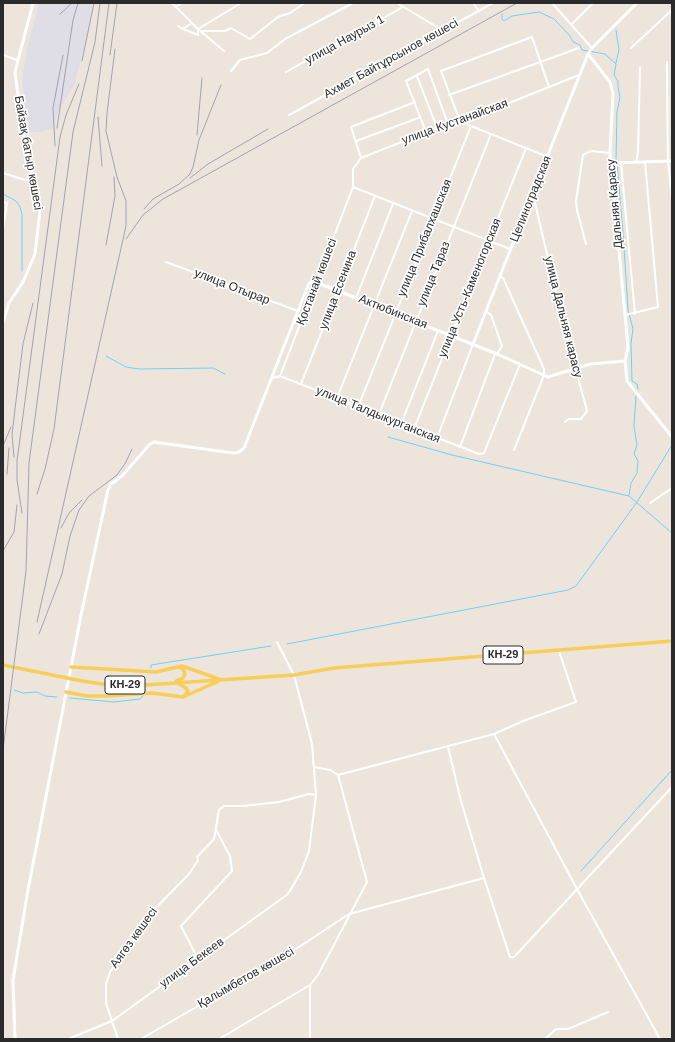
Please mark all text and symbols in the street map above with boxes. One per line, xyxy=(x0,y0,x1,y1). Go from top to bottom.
street label: улица Наурыз 1 xyxy=(303,12,387,68)
street label: Ахмет Байтұрсынов көшесі xyxy=(321,16,461,102)
street label: Байзақ батыр көшесі xyxy=(11,95,45,211)
street label: улица Кустанайская xyxy=(400,96,510,148)
street label: Целиноградская xyxy=(507,154,555,244)
street label: Дальняя Карасу xyxy=(604,159,626,249)
street label: улица Прибалхашская xyxy=(395,177,455,299)
street label: улица Усть-Каменогорская xyxy=(435,216,505,360)
street label: Қостанай көшесі xyxy=(294,237,340,327)
street label: улица Тараз xyxy=(414,240,454,308)
street label: улица Есенина xyxy=(316,248,360,332)
street label: улица Дальняя карасу xyxy=(541,255,585,379)
street label: улица Отырар xyxy=(192,266,272,308)
street label: Актюбинская xyxy=(357,292,429,332)
street label: улица Талдыкурганская xyxy=(314,384,442,446)
road number: КН-29 xyxy=(483,646,523,664)
road number: КН-29 xyxy=(105,676,145,694)
street label: Аягөз көшесі xyxy=(107,905,161,971)
street label: улица Бекеев xyxy=(157,935,227,991)
street label: Қалымбетов көшесі xyxy=(195,945,297,1011)

